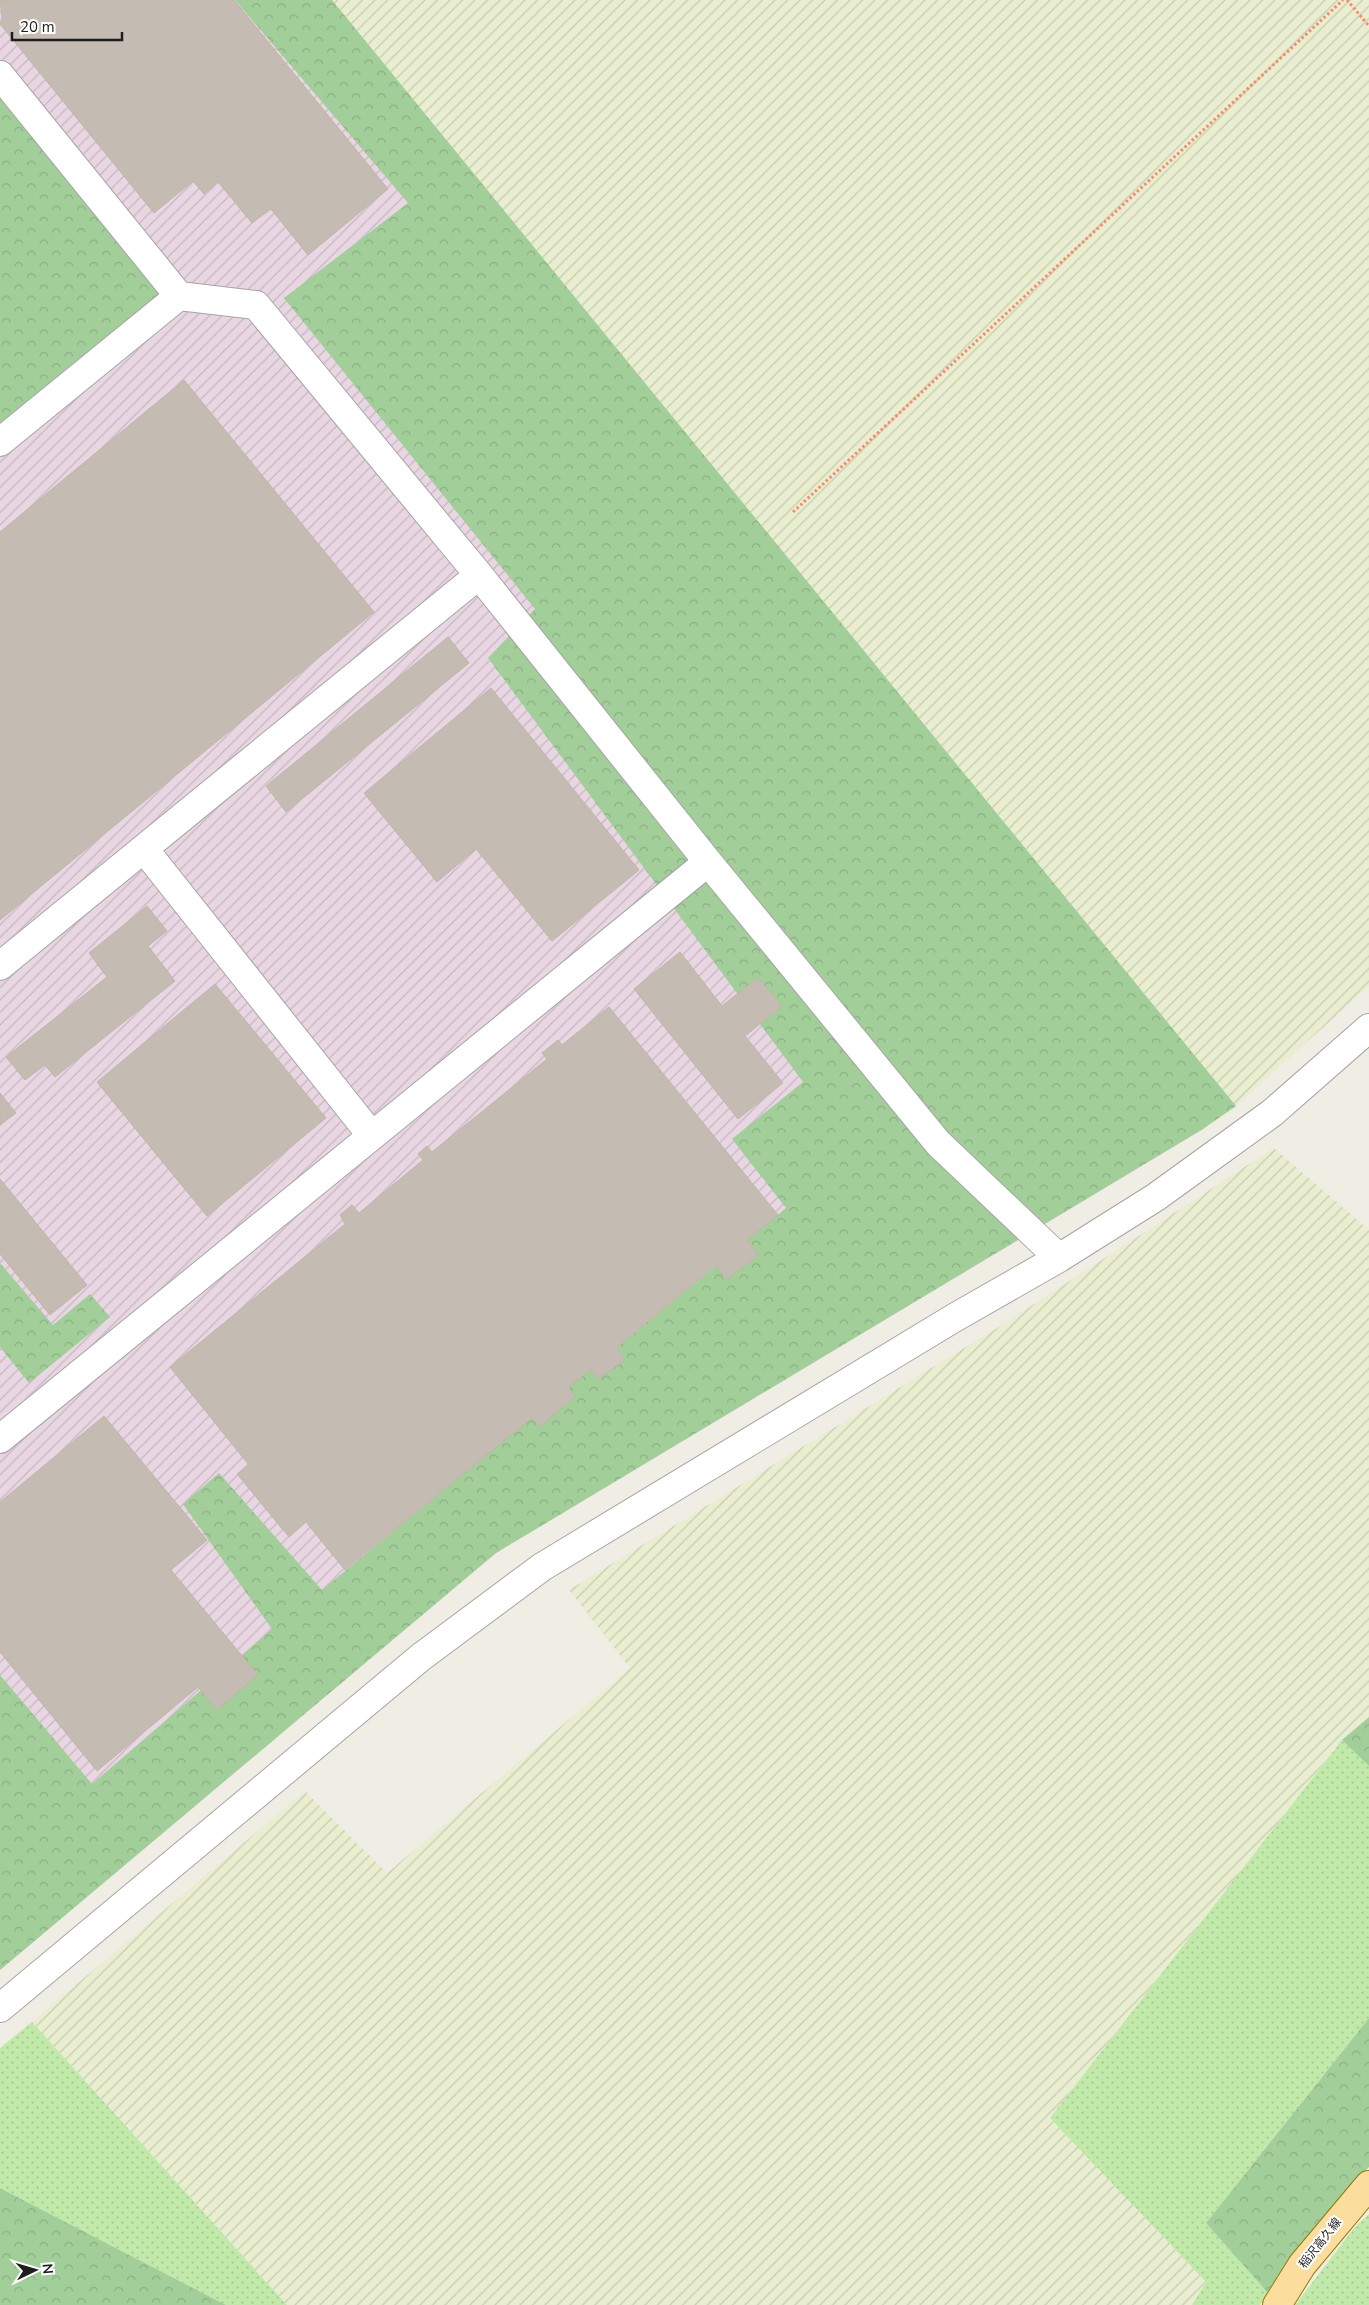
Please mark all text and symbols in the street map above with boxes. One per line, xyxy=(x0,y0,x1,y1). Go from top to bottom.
scale bar xyxy=(12,10,122,42)
text: 20 m xyxy=(20,17,55,37)
street label: 稲沢高久線 xyxy=(1295,2214,1345,2272)
north arrow xyxy=(10,2245,60,2295)
text: N xyxy=(38,2263,57,2275)

